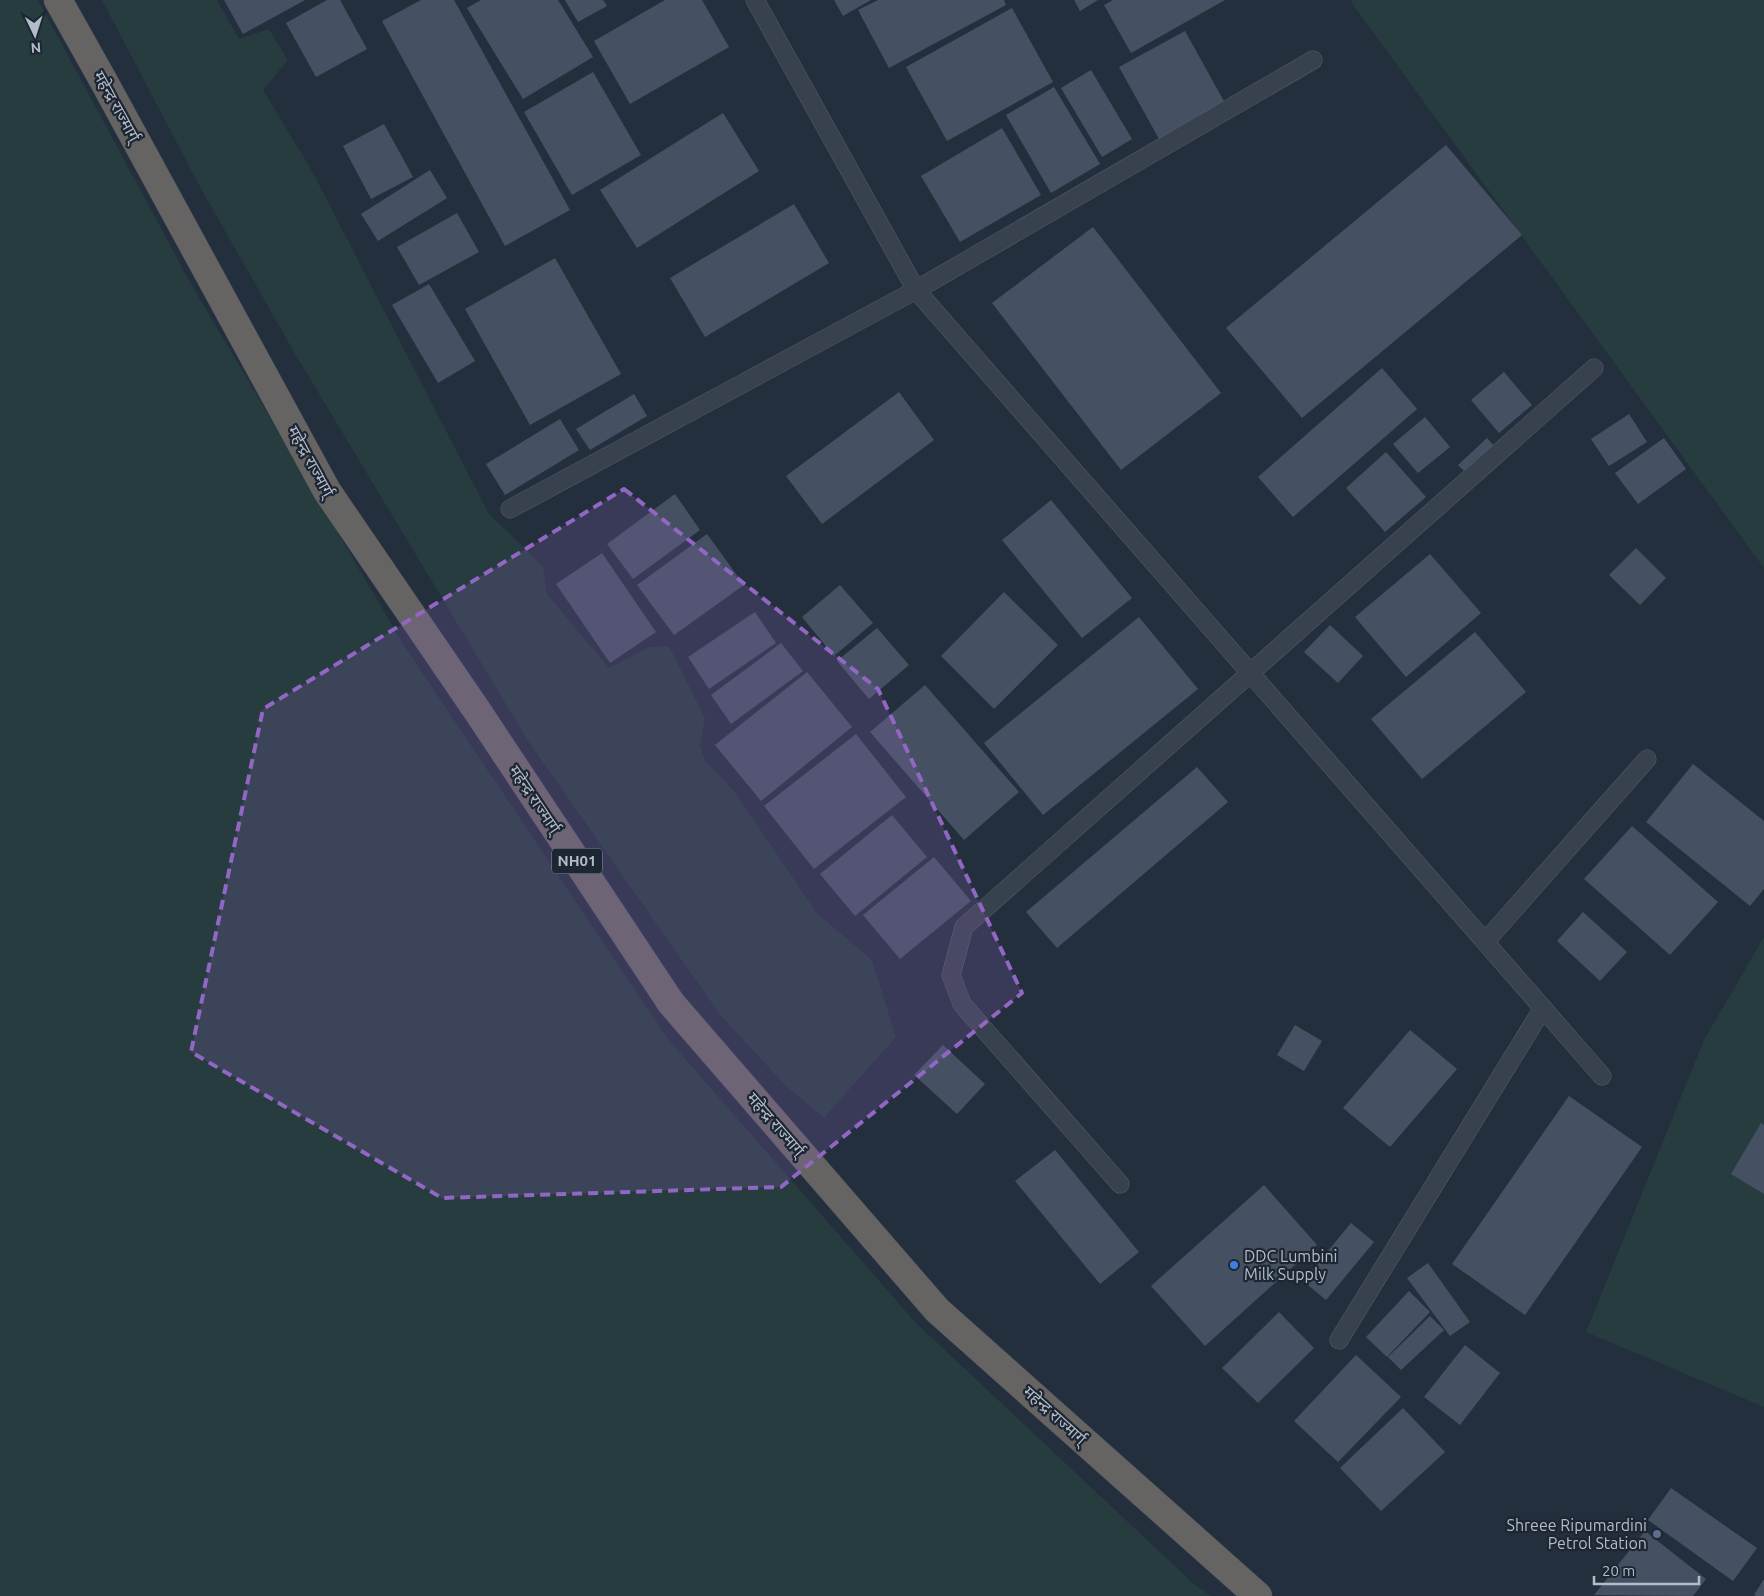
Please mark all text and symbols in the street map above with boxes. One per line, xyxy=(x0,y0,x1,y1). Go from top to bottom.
north arrow xyxy=(10,10,60,60)
text: N xyxy=(30,40,42,56)
street label: महेन्द्र राज्मार्ग् xyxy=(89,68,145,148)
street label: महेन्द्र राज्मार्ग् xyxy=(283,423,339,503)
street label: महेन्द्र राज्मार्ग् xyxy=(504,762,566,840)
road number: NH01 xyxy=(552,848,602,874)
street label: महेन्द्र राज्मार्ग् xyxy=(742,1089,810,1163)
place label: DDC Lumbini Milk Supply xyxy=(1244,1247,1337,1283)
marker: DDC Lumbini Milk Supply xyxy=(1228,1259,1240,1271)
street label: महेन्द्र राज्मार्ग् xyxy=(1019,1382,1092,1451)
place label: Shreee Ripumardini Petrol Station xyxy=(1507,1516,1647,1552)
marker: Shreee Ripumardini Petrol Station xyxy=(1651,1528,1663,1540)
scale bar xyxy=(1594,1554,1699,1586)
text: 20 m xyxy=(1602,1562,1635,1579)

